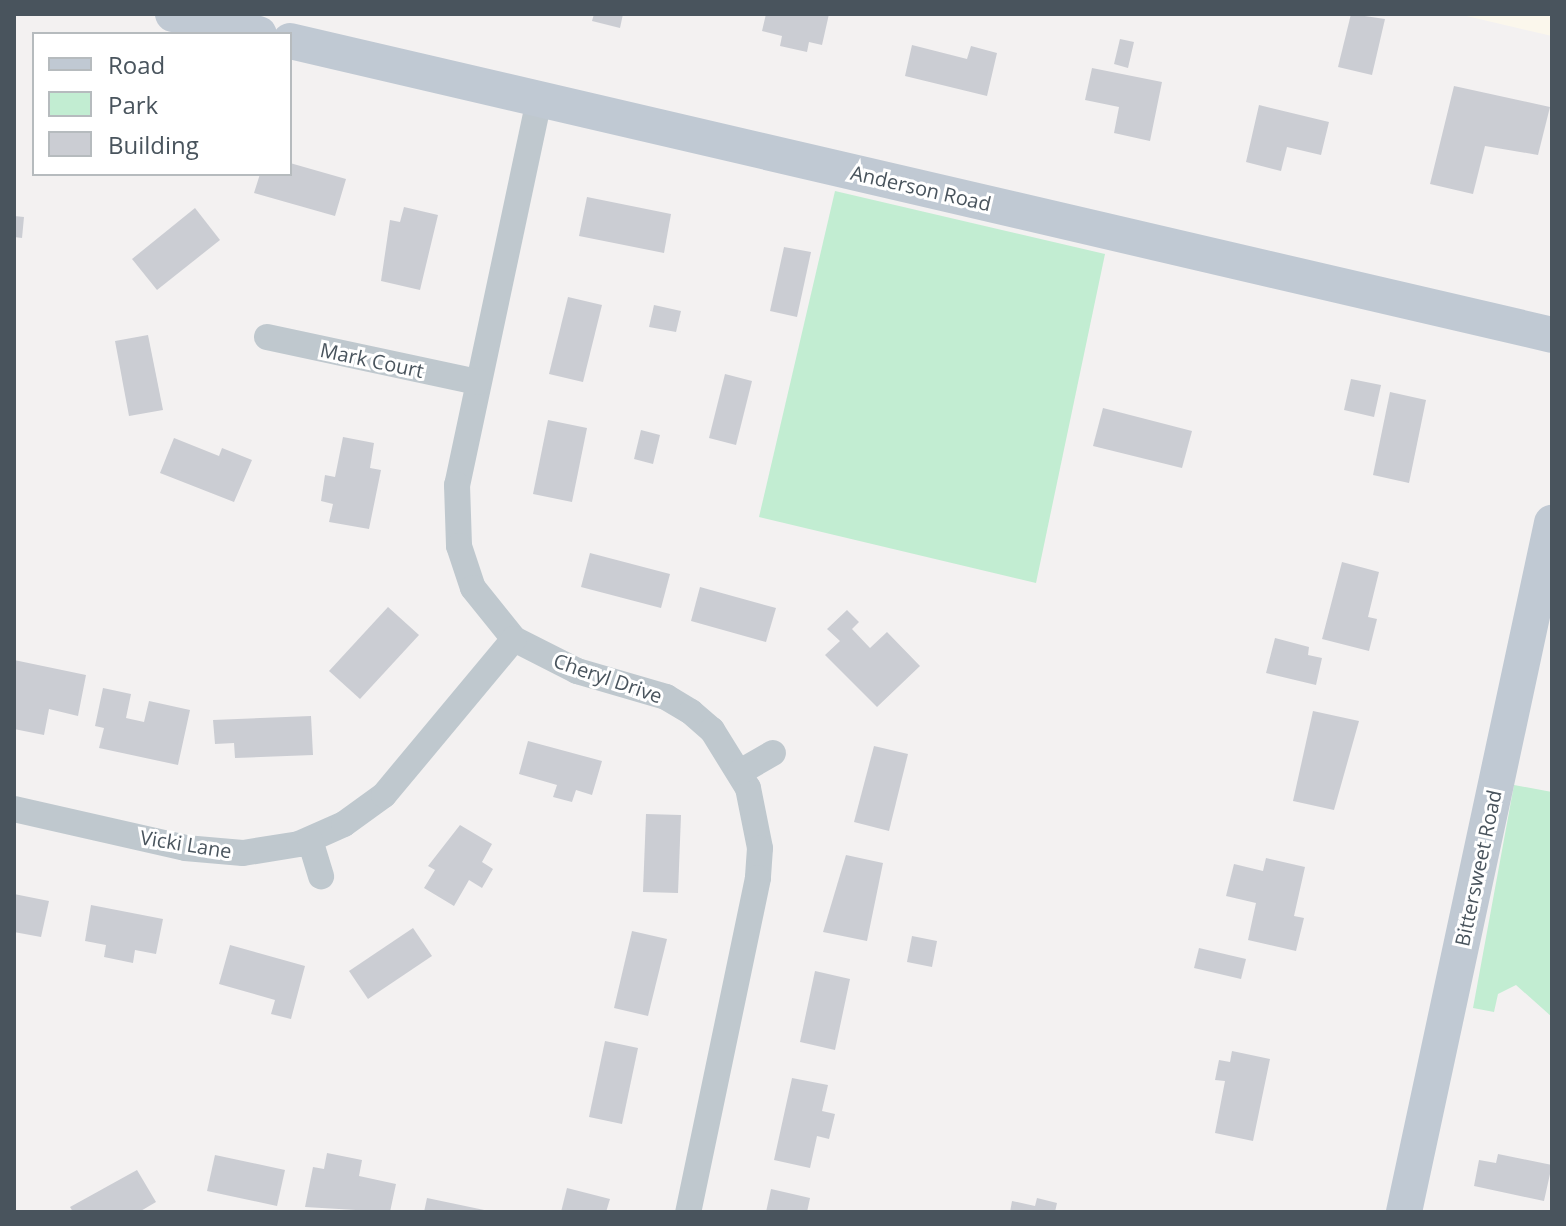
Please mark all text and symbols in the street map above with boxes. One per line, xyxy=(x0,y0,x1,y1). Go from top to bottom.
legend xyxy=(32,32,292,176)
text: Road xyxy=(108,48,165,81)
text: Park xyxy=(108,88,158,121)
text: Building xyxy=(108,128,199,161)
street label: Anderson Road xyxy=(848,160,994,216)
street label: Mark Court xyxy=(318,337,426,383)
street label: Cheryl Drive xyxy=(550,648,666,708)
street label: Bittersweet Road xyxy=(1450,788,1506,948)
street label: Vicki Lane xyxy=(139,825,233,863)

